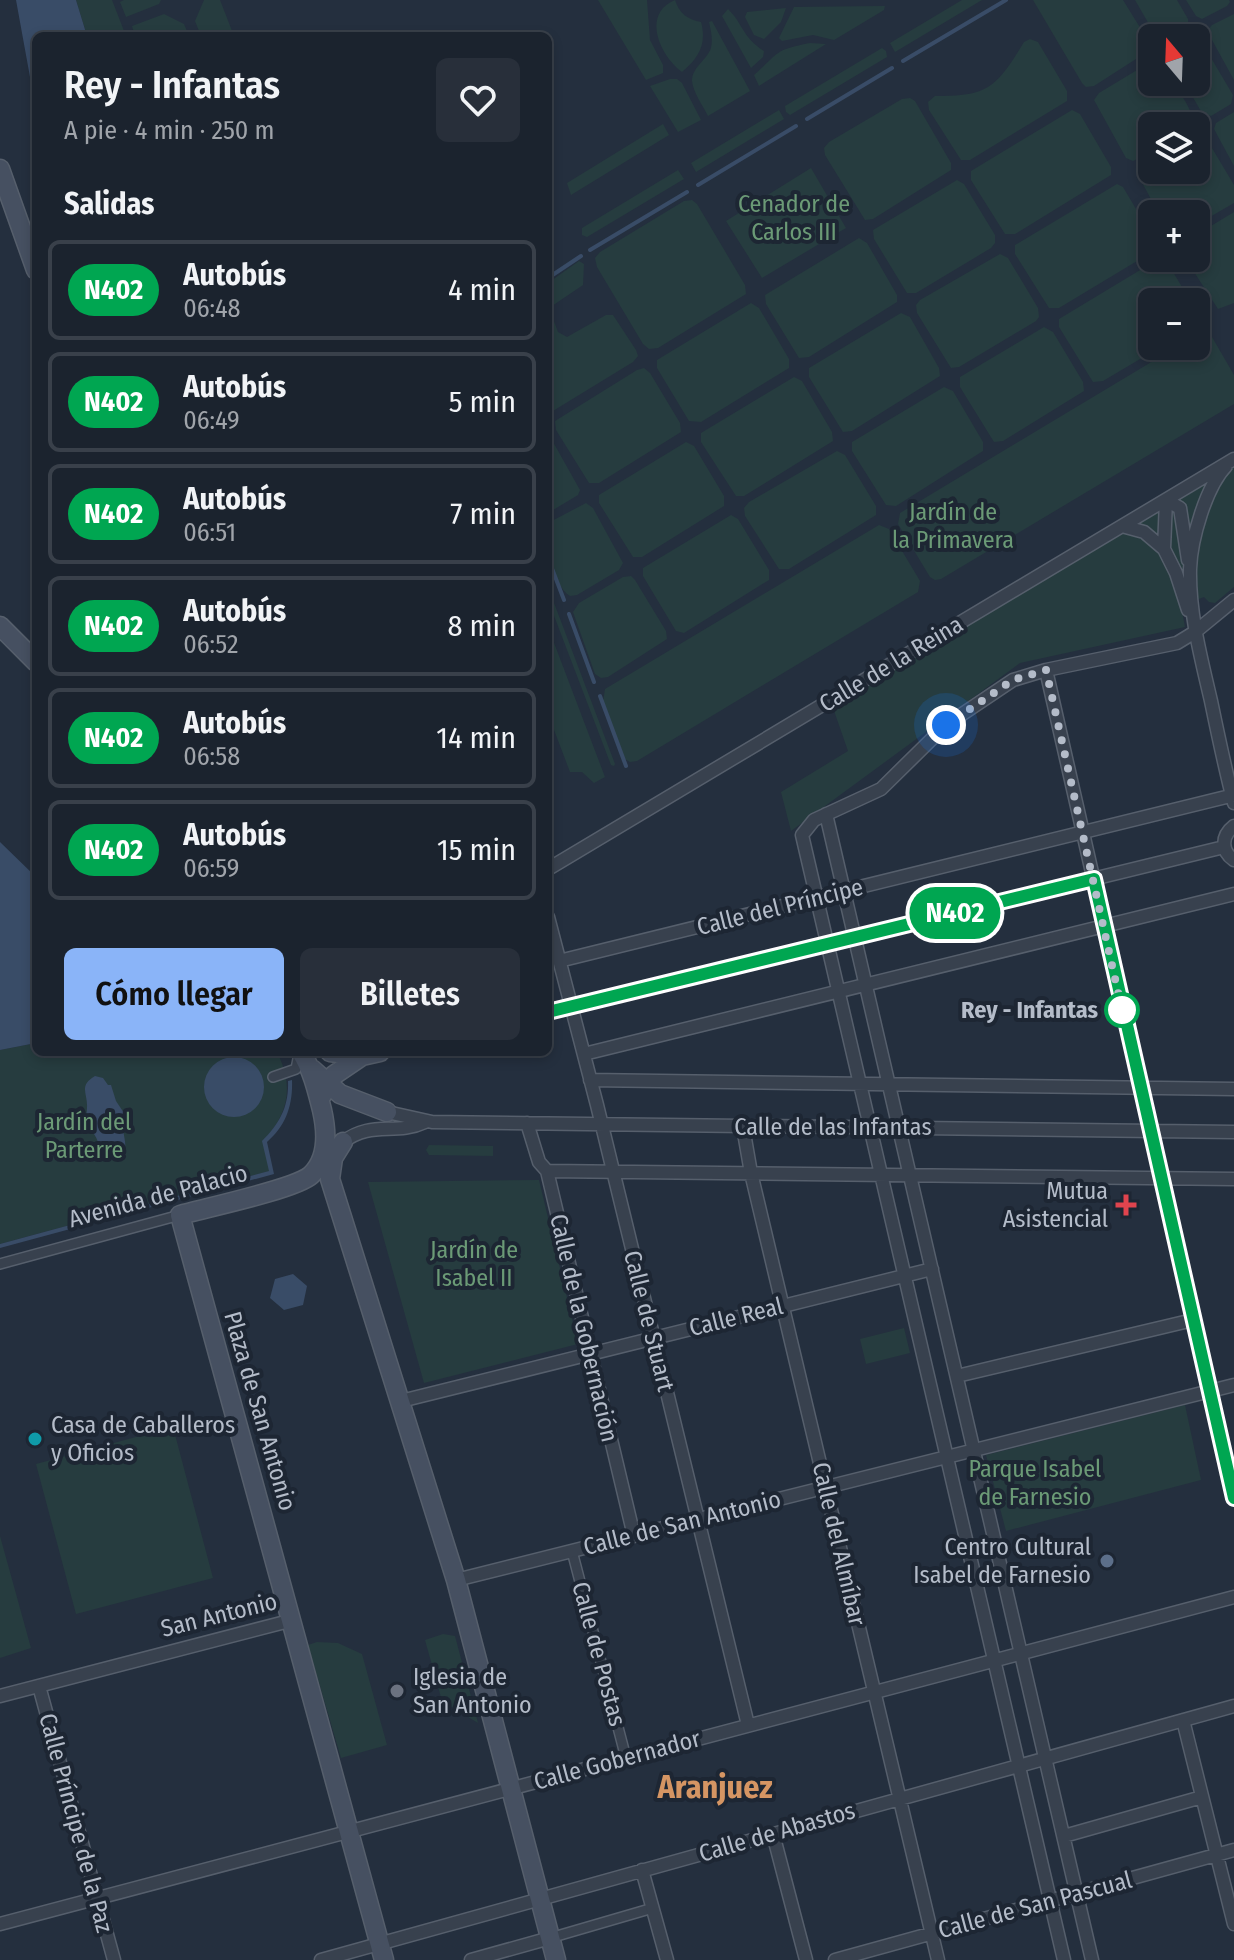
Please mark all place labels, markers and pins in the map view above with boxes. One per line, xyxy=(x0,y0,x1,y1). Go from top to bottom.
marker: Rey - Infantas xyxy=(1105,993,1139,1027)
place label: Rey - Infantas xyxy=(961,996,1098,1024)
place label: Mutua Asistencial xyxy=(1003,1177,1108,1233)
marker: Mutua Asistencial xyxy=(1115,1194,1137,1216)
place label: Casa de Caballeros y Oficios xyxy=(51,1411,235,1467)
marker: Casa de Caballeros y Oficios xyxy=(26,1430,44,1448)
place label: Centro Cultural Isabel de Farnesio xyxy=(913,1533,1091,1589)
marker: Centro Cultural Isabel de Farnesio xyxy=(1098,1552,1116,1570)
place label: Iglesia de San Antonio xyxy=(413,1663,532,1719)
marker: Iglesia de San Antonio xyxy=(388,1682,406,1700)

